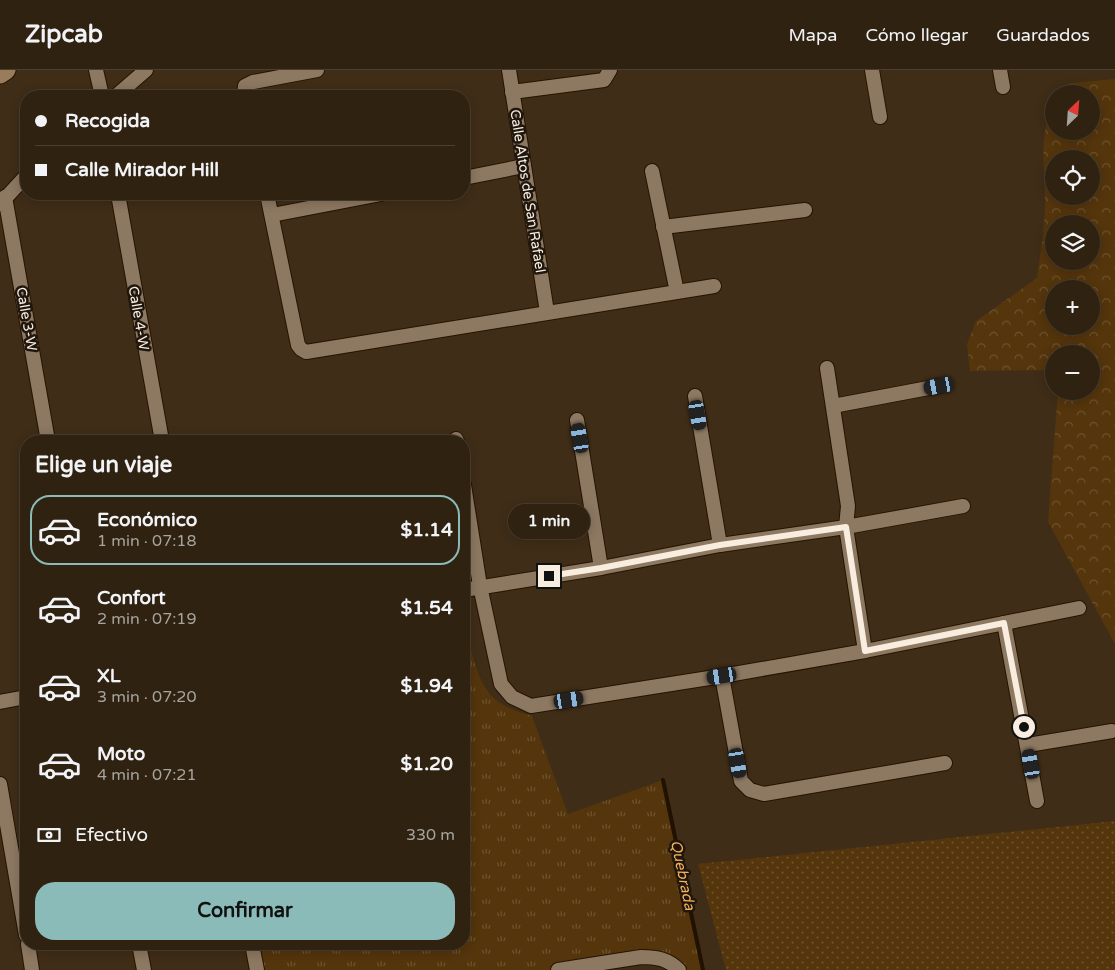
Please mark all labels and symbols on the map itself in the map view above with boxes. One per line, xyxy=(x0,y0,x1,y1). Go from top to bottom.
north arrow xyxy=(1045,85,1100,140)
street label: Calle Altos de San Rafael xyxy=(506,108,549,274)
street label: Calle 4-W xyxy=(124,285,153,352)
street label: Calle 3-W xyxy=(13,286,41,352)
car xyxy=(922,376,955,396)
car xyxy=(688,399,707,431)
car xyxy=(570,422,589,454)
callout: 1 min xyxy=(508,504,590,538)
route end xyxy=(538,565,560,587)
car xyxy=(706,666,737,686)
car xyxy=(553,690,584,710)
route start xyxy=(1013,716,1035,738)
car xyxy=(728,747,747,779)
car xyxy=(1021,748,1040,780)
water label: Quebrada xyxy=(667,838,699,912)

